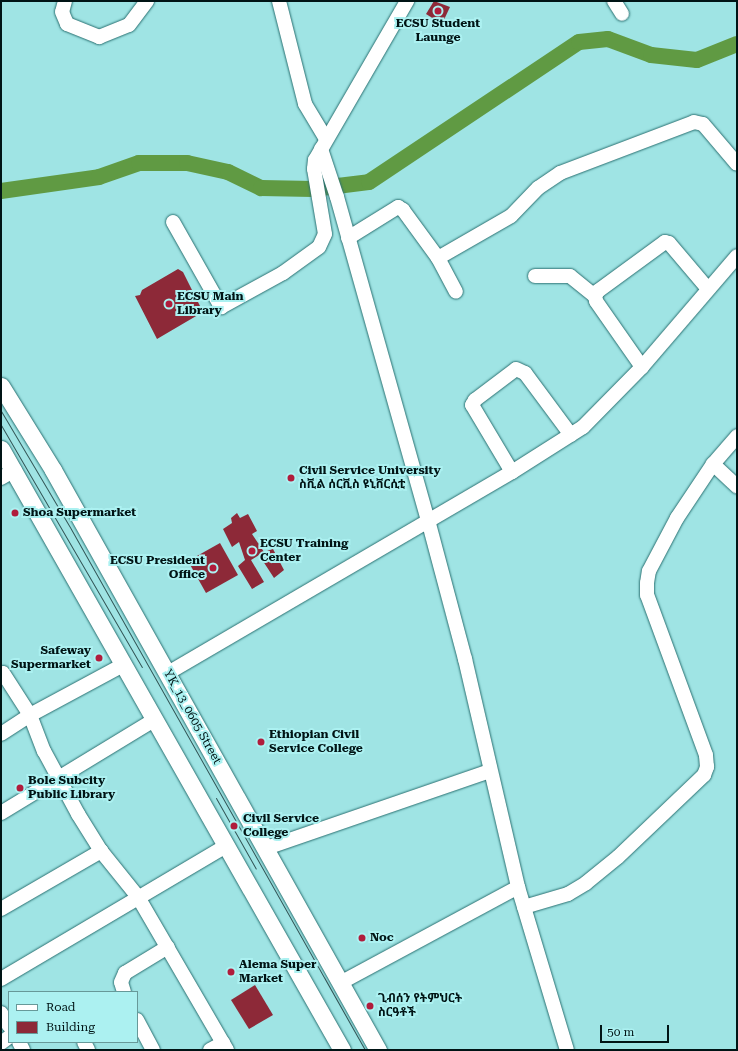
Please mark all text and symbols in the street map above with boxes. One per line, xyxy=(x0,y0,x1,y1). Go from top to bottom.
marker: ECSU Student Launge xyxy=(433,6,443,16)
place label: ECSU Student Launge xyxy=(396,17,480,45)
place label: ECSU Main Library xyxy=(177,290,244,318)
marker: ECSU Main Library xyxy=(164,299,174,309)
place label: Civil Service University ስቪል ሰርቪስ ዩኒቨርሲቲ xyxy=(299,464,441,492)
marker: Civil Service University ስቪል ሰርቪስ ዩኒቨርሲቲ xyxy=(286,473,296,483)
place label: Shoa Supermarket xyxy=(23,506,136,520)
marker: Shoa Supermarket xyxy=(10,508,20,518)
place label: ECSU Training Center xyxy=(260,537,348,565)
marker: ECSU Training Center xyxy=(247,546,257,556)
place label: ECSU President Office xyxy=(110,554,205,582)
marker: ECSU President Office xyxy=(208,563,218,573)
place label: Safeway Supermarket xyxy=(11,644,91,672)
marker: Safeway Supermarket xyxy=(94,653,104,663)
street label: YK_13_0605 Street xyxy=(160,667,224,767)
place label: Ethiopian Civil Service College xyxy=(269,728,363,756)
marker: Ethiopian Civil Service College xyxy=(256,737,266,747)
place label: Bole Subcity Public Library xyxy=(28,774,115,802)
marker: Bole Subcity Public Library xyxy=(15,783,25,793)
place label: Civil Service College xyxy=(243,812,319,840)
marker: Civil Service College xyxy=(228,820,240,832)
place label: Noc xyxy=(370,931,394,945)
marker: Noc xyxy=(357,933,367,943)
place label: Alema Super Market xyxy=(239,958,317,986)
marker: Alema Super Market xyxy=(226,967,236,977)
legend xyxy=(8,991,138,1043)
place label: ጊብሰን የትምህርት ስርዓቶች xyxy=(378,992,462,1020)
text: Road xyxy=(46,1000,75,1014)
marker: ጊብሰን የትምህርት ስርዓቶች xyxy=(365,1001,375,1011)
scale bar xyxy=(602,1017,671,1043)
text: Building xyxy=(46,1020,95,1034)
text: 50 m xyxy=(607,1025,634,1039)

